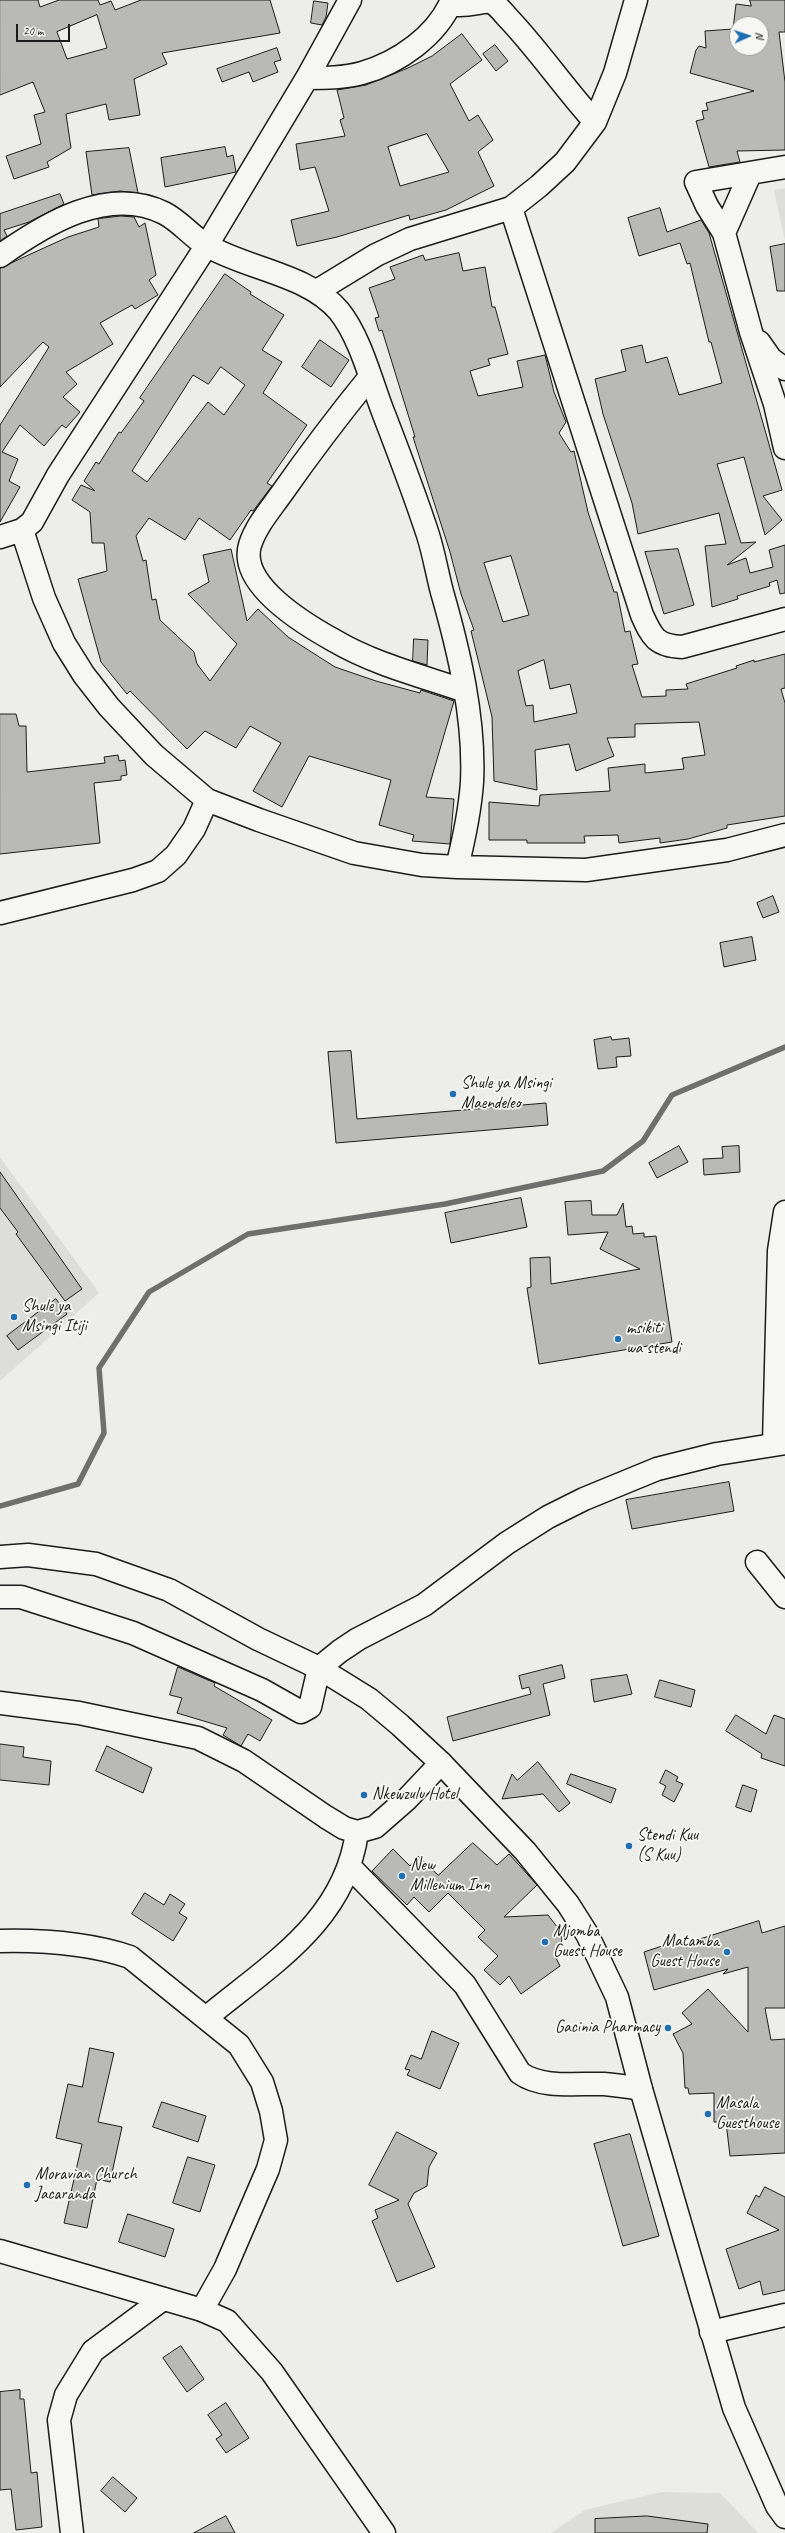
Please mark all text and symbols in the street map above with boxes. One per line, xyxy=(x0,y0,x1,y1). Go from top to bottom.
scale bar xyxy=(18,16,72,42)
north arrow xyxy=(729,16,769,56)
text: 20 m xyxy=(23,23,43,39)
text: N xyxy=(753,32,767,39)
place label: Shule ya Msingi Maendeleo xyxy=(461,1074,552,1114)
marker: Shule ya Msingi Maendeleo xyxy=(448,1089,458,1099)
place label: Shule ya Msingi Itiji xyxy=(22,1297,87,1337)
marker: Shule ya Msingi Itiji xyxy=(9,1312,19,1322)
place label: msikiti wa stendi xyxy=(626,1319,681,1359)
marker: msikiti wa stendi xyxy=(613,1334,623,1344)
place label: Nkewzulu Hotel xyxy=(372,1785,458,1805)
marker: Nkewzulu Hotel xyxy=(359,1790,369,1800)
place label: Stendi Kuu (S Kuu) xyxy=(637,1826,698,1866)
marker: Stendi Kuu (S Kuu) xyxy=(624,1841,634,1851)
place label: New Millenium Inn xyxy=(410,1856,490,1896)
marker: New Millenium Inn xyxy=(397,1871,407,1881)
place label: Mjomba Guest House xyxy=(553,1922,622,1962)
place label: Matamba Guest House xyxy=(650,1932,719,1972)
marker: Mjomba Guest House xyxy=(540,1937,550,1947)
marker: Matamba Guest House xyxy=(722,1947,732,1957)
place label: Gacinia Pharmacy xyxy=(555,2018,660,2038)
marker: Gacinia Pharmacy xyxy=(663,2023,673,2033)
place label: Masala Guesthouse xyxy=(716,2094,779,2134)
marker: Masala Guesthouse xyxy=(703,2109,713,2119)
place label: Moravian Church Jacaranda xyxy=(35,2165,137,2205)
marker: Moravian Church Jacaranda xyxy=(22,2180,32,2190)

